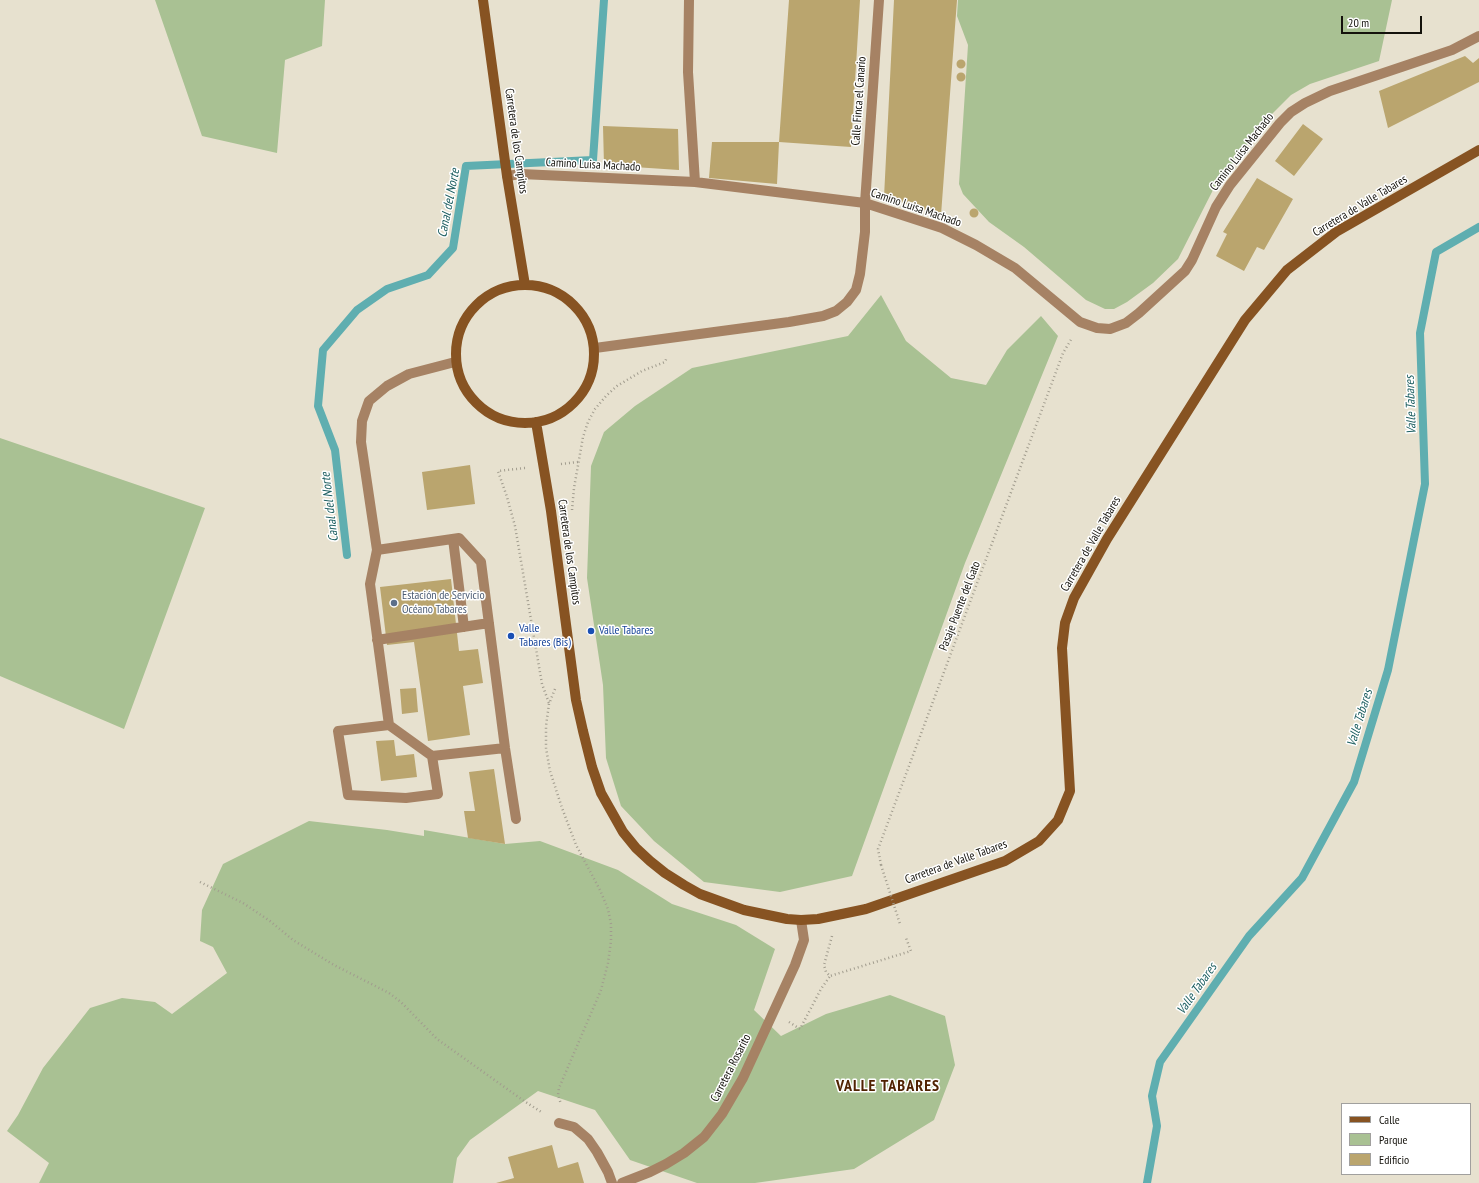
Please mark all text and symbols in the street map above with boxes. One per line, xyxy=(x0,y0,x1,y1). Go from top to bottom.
scale bar xyxy=(1343,8,1424,34)
text: 20 m xyxy=(1348,15,1369,30)
street label: Calle Finca el Canario xyxy=(849,56,869,146)
street label: Carretera de los Campitos xyxy=(501,88,531,194)
street label: Camino Luisa Machado xyxy=(1207,110,1277,194)
street label: Camino Luisa Machado xyxy=(545,155,641,175)
water label: Canal del Norte xyxy=(435,167,463,239)
street label: Carretera de Valle Tabares xyxy=(1310,172,1410,240)
street label: Camino Luisa Machado xyxy=(869,186,963,230)
water label: Valle Tabares xyxy=(1402,375,1420,435)
water label: Canal del Norte xyxy=(318,471,342,543)
street label: Carretera de Valle Tabares xyxy=(1058,494,1124,594)
street label: Carretera de los Campitos xyxy=(554,499,584,605)
street label: Pasaje Puente del Gato xyxy=(936,559,984,653)
place label: Estación de Servicio Océano Tabares xyxy=(402,589,485,617)
marker: Estación de Servicio Océano Tabares xyxy=(389,598,399,608)
place label: Valle Tabares (Bis) xyxy=(519,622,571,650)
place label: Valle Tabares xyxy=(599,624,653,638)
marker: Valle Tabares xyxy=(586,626,596,636)
marker: Valle Tabares (Bis) xyxy=(506,631,516,641)
water label: Valle Tabares xyxy=(1344,688,1376,748)
street label: Carretera de Valle Tabares xyxy=(903,837,1009,887)
water label: Valle Tabares xyxy=(1174,960,1220,1018)
street label: Carretera Rosarito xyxy=(708,1032,754,1104)
district label: VALLE TABARES xyxy=(836,1076,940,1096)
legend xyxy=(1341,1103,1471,1175)
text: Calle xyxy=(1379,1112,1400,1127)
text: Parque xyxy=(1379,1132,1408,1147)
text: Edificio xyxy=(1379,1152,1409,1167)

